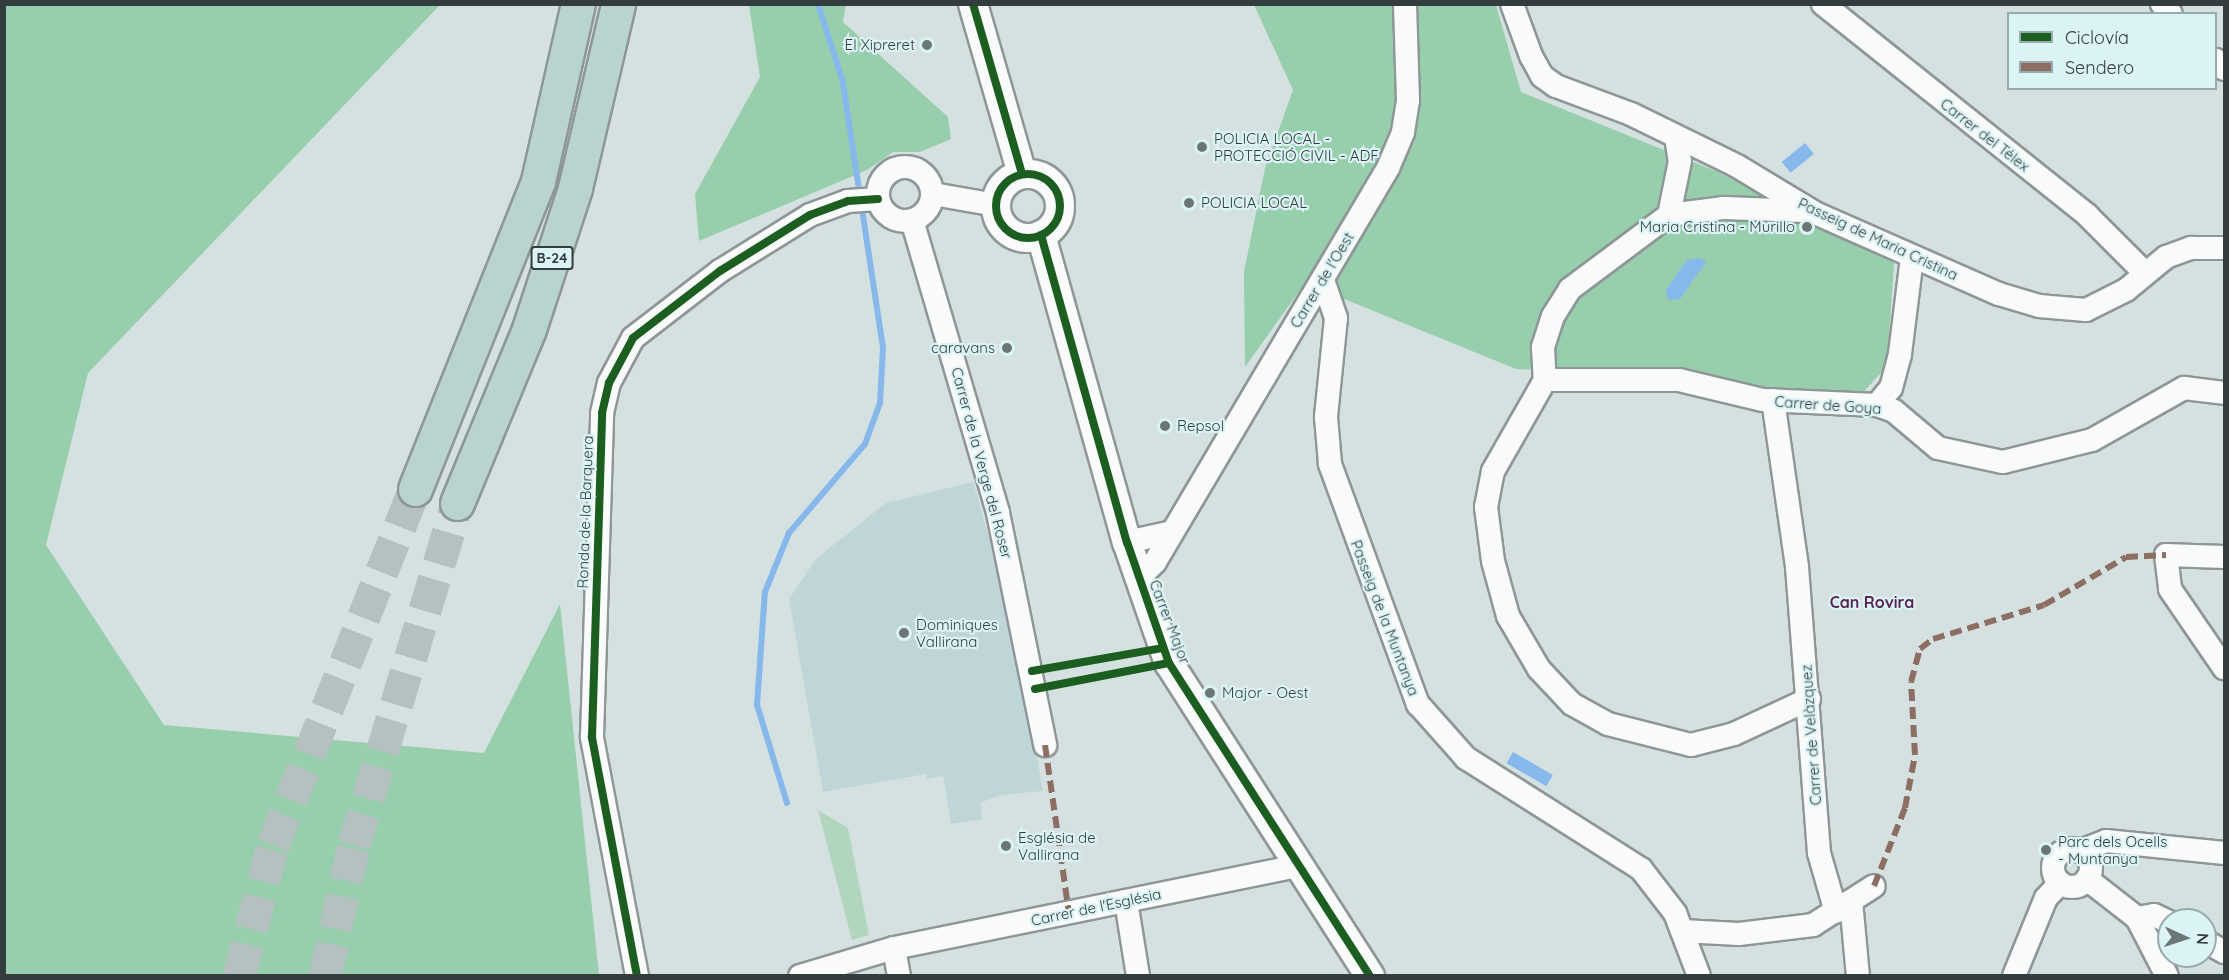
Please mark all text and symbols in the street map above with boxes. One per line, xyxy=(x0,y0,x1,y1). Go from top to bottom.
legend xyxy=(2007,12,2217,90)
text: Ciclovía xyxy=(2065,26,2129,49)
place label: El Xipreret xyxy=(845,36,915,54)
marker: El Xipreret xyxy=(920,38,934,52)
text: Sendero xyxy=(2065,56,2134,79)
street label: Carrer del Télex xyxy=(1937,95,2033,175)
place label: POLICIA LOCAL - PROTECCIÓ CIVIL - ADF xyxy=(1214,129,1379,164)
marker: POLICIA LOCAL - PROTECCIÓ CIVIL - ADF xyxy=(1195,140,1209,154)
place label: POLICIA LOCAL xyxy=(1201,194,1307,212)
street label: Passeig de Maria Cristina xyxy=(1795,194,1961,284)
marker: POLICIA LOCAL xyxy=(1182,196,1196,210)
place label: Maria Cristina - Murillo xyxy=(1640,218,1795,236)
marker: Maria Cristina - Murillo xyxy=(1800,220,1814,234)
street label: Carrer de l'Oest xyxy=(1286,229,1358,331)
road number: B-24 xyxy=(530,247,574,269)
place label: caravans xyxy=(931,339,995,357)
marker: caravans xyxy=(1000,341,1014,355)
street label: Carrer de la Verge del Roser xyxy=(948,365,1016,561)
street label: Carrer de Goya xyxy=(1774,392,1882,418)
place label: Repsol xyxy=(1177,417,1224,435)
marker: Repsol xyxy=(1158,419,1172,433)
street label: Ronda de la Barquera xyxy=(573,435,597,589)
street label: Passeig de la Muntanya xyxy=(1347,538,1423,698)
street label: Carrer Major xyxy=(1146,577,1194,667)
district label: Can Rovira xyxy=(1830,592,1914,612)
place label: Dominiques Vallirana xyxy=(916,615,998,650)
marker: Dominiques Vallirana xyxy=(897,626,911,640)
street label: Carrer de Velàzquez xyxy=(1797,664,1825,806)
place label: Major - Oest xyxy=(1222,684,1309,702)
marker: Major - Oest xyxy=(1203,686,1217,700)
place label: Església de Vallirana xyxy=(1018,828,1096,863)
place label: Parc dels Ocells - Muntanya xyxy=(2058,832,2167,867)
marker: Església de Vallirana xyxy=(999,839,1013,853)
marker: Parc dels Ocells - Muntanya xyxy=(2039,843,2053,857)
street label: Carrer de l'Església xyxy=(1029,884,1163,930)
north arrow xyxy=(2157,908,2217,968)
text: N xyxy=(2193,932,2213,945)

